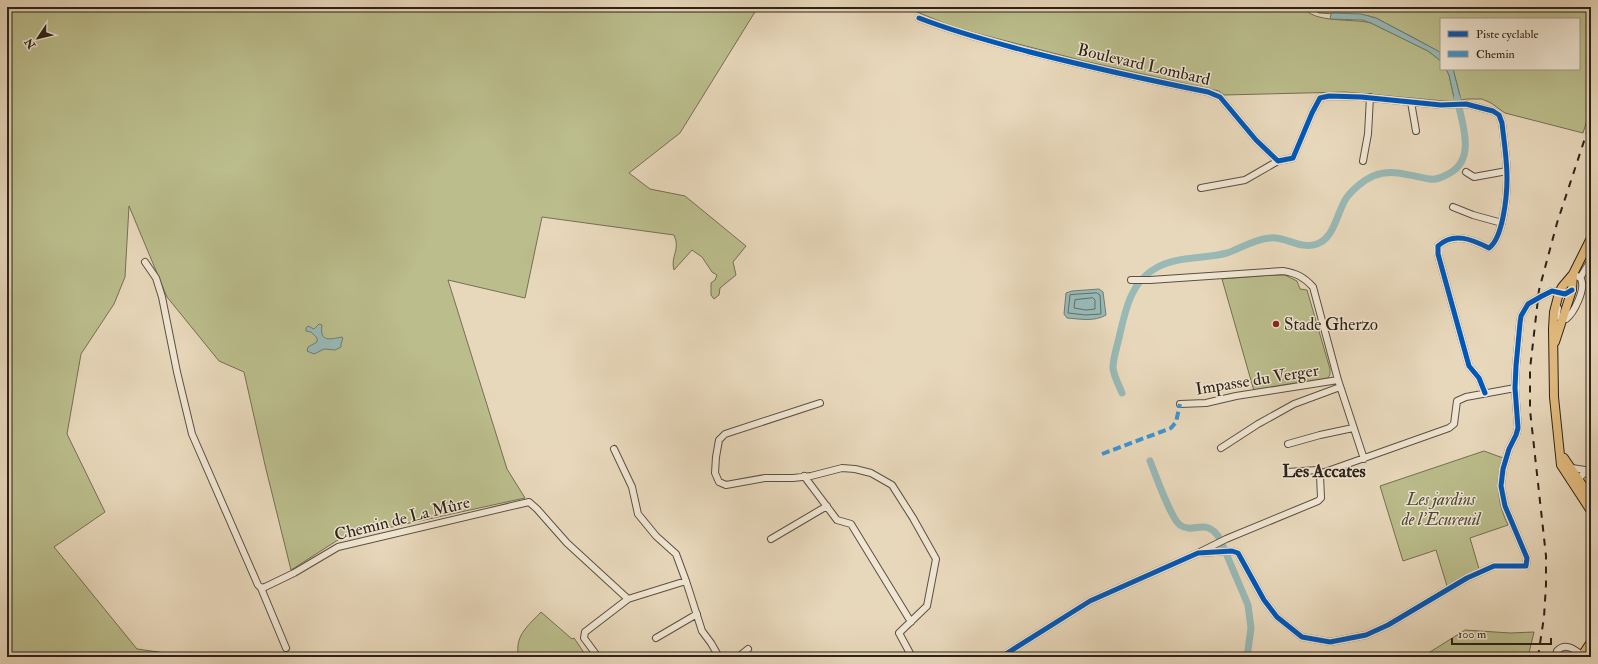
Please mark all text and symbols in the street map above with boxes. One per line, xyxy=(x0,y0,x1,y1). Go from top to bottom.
north arrow xyxy=(18,18,58,58)
legend xyxy=(1440,18,1580,70)
text: Piste cyclable xyxy=(1476,27,1538,42)
text: N xyxy=(21,35,39,52)
street label: Boulevard Lombard xyxy=(1075,39,1213,90)
text: Chemin xyxy=(1476,47,1515,62)
place label: Stade Gherzo xyxy=(1284,314,1378,335)
marker: Stade Gherzo xyxy=(1271,319,1281,329)
street label: Impasse du Verger xyxy=(1194,359,1321,401)
district label: Les Accates xyxy=(1282,460,1366,483)
park label: Les jardins de l'Ecureuil xyxy=(1401,489,1482,530)
street label: Chemin de La Mûre xyxy=(332,492,472,545)
scale bar xyxy=(1452,620,1551,646)
text: 100 m xyxy=(1458,627,1487,642)

